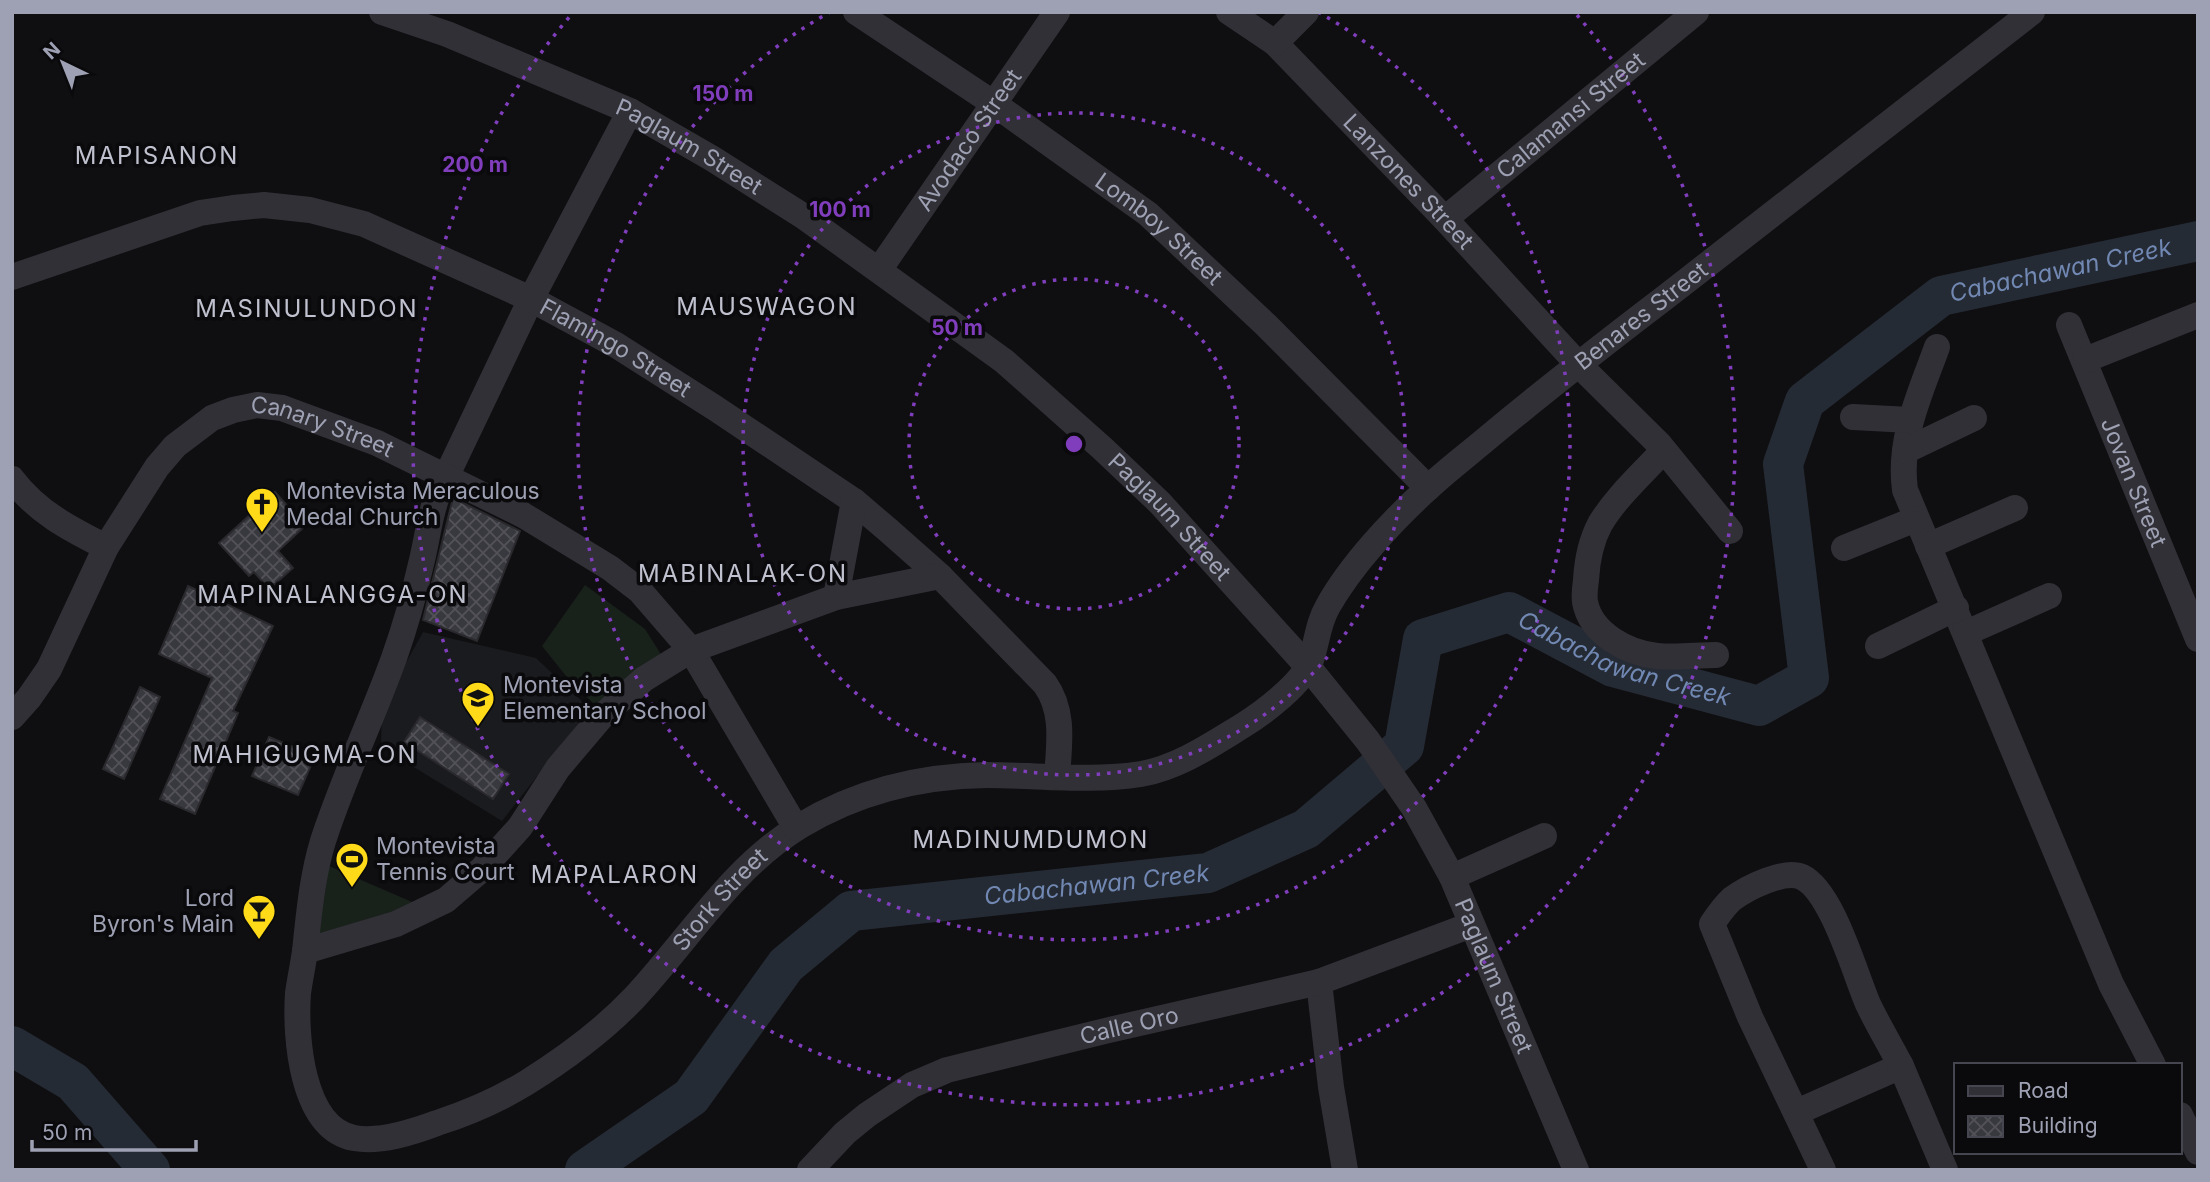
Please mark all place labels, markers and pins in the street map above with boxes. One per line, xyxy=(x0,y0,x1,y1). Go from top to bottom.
centre of rings xyxy=(1062,432,1086,456)
place label: Montevista Meraculous Medal Church xyxy=(286,477,540,531)
church icon: Montevista Meraculous Medal Church xyxy=(243,485,281,534)
place label: Montevista Elementary School xyxy=(503,671,707,725)
school or university icon: Montevista Elementary School xyxy=(459,679,497,728)
place label: Montevista Tennis Court xyxy=(376,832,515,886)
sports icon: Montevista Tennis Court xyxy=(333,840,371,889)
place label: Lord Byron's Main xyxy=(92,884,234,938)
bar icon: Lord Byron's Main xyxy=(240,892,278,941)

